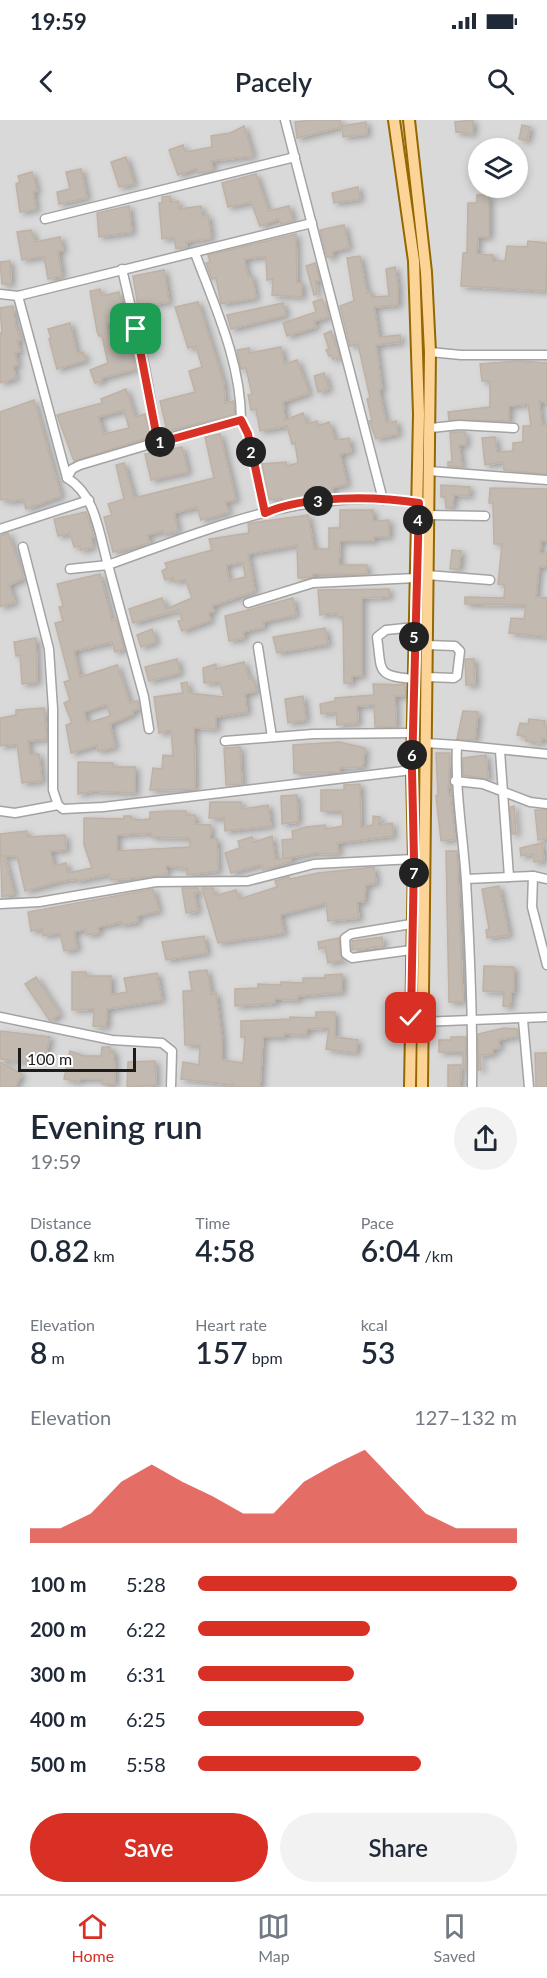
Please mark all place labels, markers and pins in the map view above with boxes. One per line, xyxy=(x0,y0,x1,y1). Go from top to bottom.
pin xyxy=(110,303,161,354)
pin: 1 xyxy=(145,427,175,457)
pin: 2 xyxy=(236,437,266,467)
pin: 3 xyxy=(303,486,333,516)
pin: 4 xyxy=(403,505,433,535)
pin: 5 xyxy=(399,622,429,652)
pin: 6 xyxy=(397,740,427,770)
pin: 7 xyxy=(399,858,429,888)
pin xyxy=(385,992,436,1043)

